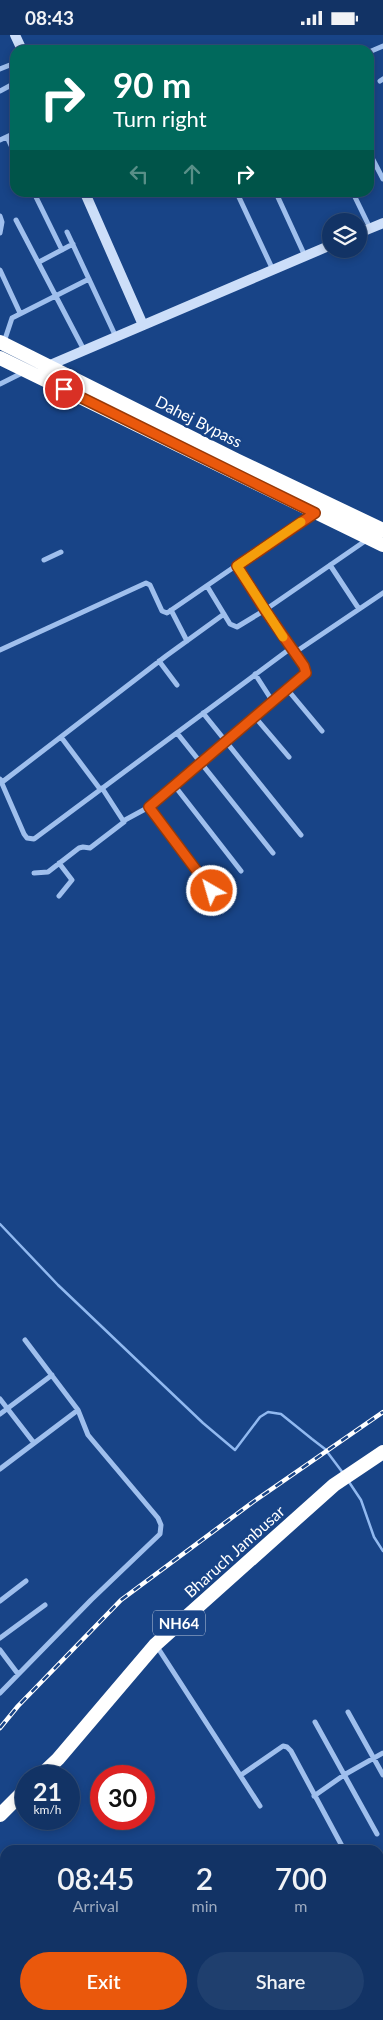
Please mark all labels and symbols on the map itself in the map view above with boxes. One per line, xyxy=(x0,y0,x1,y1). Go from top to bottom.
pin xyxy=(43,368,85,410)
street label: Dahej Bypass xyxy=(153,391,245,451)
position arrow xyxy=(185,864,237,916)
street label: Bharuch Jambusar xyxy=(180,1501,288,1601)
road number: NH64 xyxy=(153,1611,205,1635)
speed limit sign: 30 xyxy=(90,1765,155,1830)

